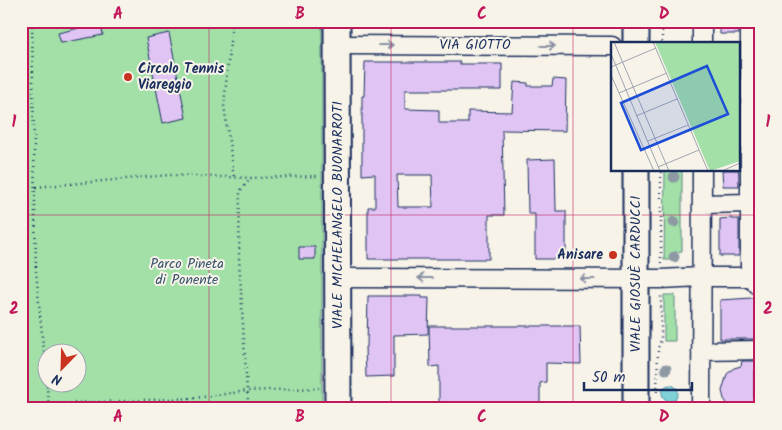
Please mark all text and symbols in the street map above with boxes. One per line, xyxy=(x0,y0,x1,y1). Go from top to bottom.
text: A xyxy=(113,2,123,27)
text: B xyxy=(295,2,305,27)
text: C xyxy=(477,2,487,27)
text: D xyxy=(659,2,670,27)
street label: VIA GIOTTO xyxy=(440,34,511,56)
one-way arrow xyxy=(378,40,394,50)
one-way arrow xyxy=(540,41,556,51)
inset map xyxy=(611,42,740,171)
place label: Circolo Tennis Viareggio xyxy=(138,58,225,96)
marker: Circolo Tennis Viareggio xyxy=(122,71,134,83)
street label: VIALE MICHELANGELO BUONARROTI xyxy=(327,101,349,329)
text: 1 xyxy=(12,110,17,135)
text: 1 xyxy=(766,110,771,135)
street label: VIALE GIOSUÈ CARDUCCI xyxy=(625,196,647,352)
place label: Anisare xyxy=(557,244,603,266)
marker: Anisare xyxy=(607,249,619,261)
park label: Parco Pineta di Ponente xyxy=(150,253,224,291)
one-way arrow xyxy=(417,273,434,283)
one-way arrow xyxy=(580,274,596,284)
text: 2 xyxy=(9,297,19,322)
text: 2 xyxy=(763,297,773,322)
north arrow xyxy=(38,342,88,392)
scale bar xyxy=(584,360,692,392)
text: 50 m xyxy=(592,366,626,390)
text: N xyxy=(49,367,66,391)
text: A xyxy=(113,405,123,430)
text: B xyxy=(295,405,305,430)
text: C xyxy=(477,405,487,430)
text: D xyxy=(659,405,670,430)

